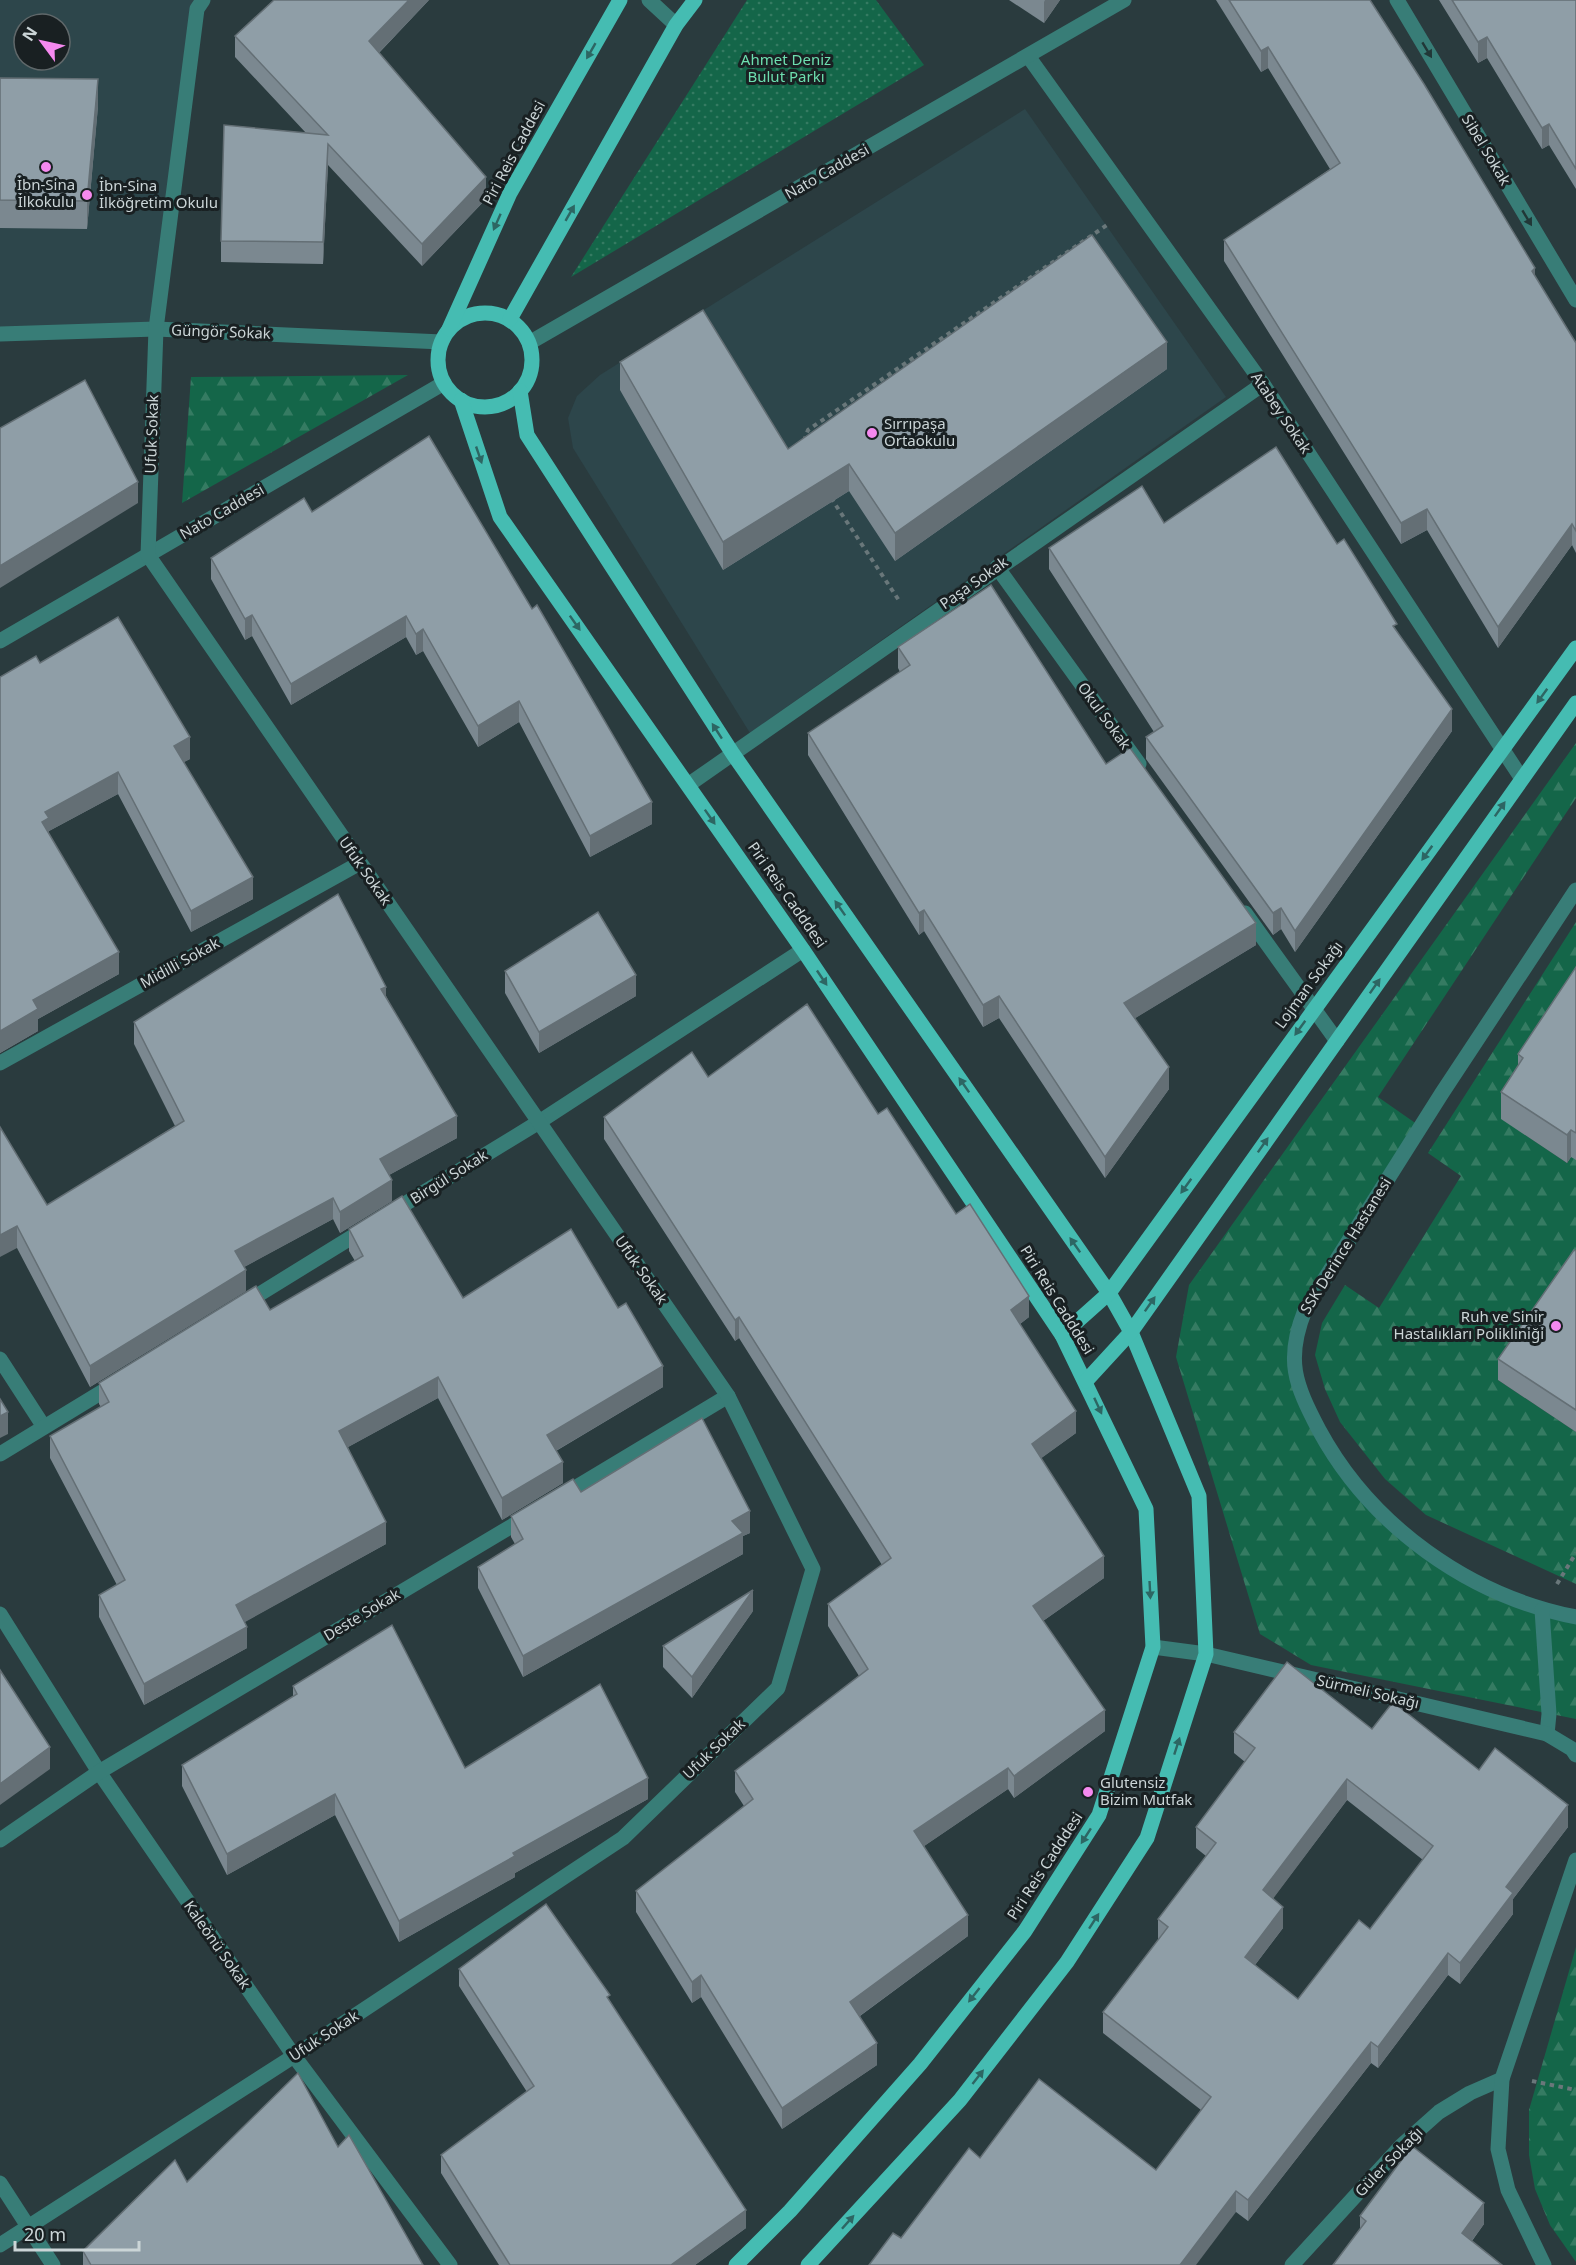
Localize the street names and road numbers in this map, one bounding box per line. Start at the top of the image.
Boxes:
street label: Piri Reis Caddesi [477,97,549,208]
street label: Sibel Sokak [1458,110,1516,189]
street label: Nato Caddesi [781,139,872,203]
street label: Güngör Sokak [171,319,271,343]
street label: Atabey Sokak [1247,368,1316,457]
street label: Ufuk Sokak [140,394,162,474]
street label: Nato Caddesi [176,479,267,543]
street label: Paşa Sokak [935,551,1011,613]
street label: Okul Sokak [1074,678,1136,753]
street label: Ufuk Sokak [335,832,397,909]
street label: Piri Reis Cadddesi [744,838,832,951]
street label: Midilli Sokak [136,932,223,992]
street label: Lojman Sokağı [1270,937,1347,1032]
street label: Birgül Sokak [406,1144,491,1208]
street label: SSK Derince Hastanesi [1295,1173,1395,1317]
street label: Ufuk Sokak [611,1231,673,1308]
street label: Piri Reis Cadddesi [1016,1241,1099,1358]
street label: Deste Sokak [319,1583,404,1645]
street label: Sürmeli Sokağı [1315,1670,1421,1713]
street label: Ufuk Sokak [678,1714,749,1783]
street label: Piri Reis Cadddesi [1002,1808,1087,1923]
street label: Kaleönü Sokak [180,1896,256,1992]
street label: Ufuk Sokak [285,2005,362,2065]
street label: Güler Sokağı [1350,2122,1427,2200]

